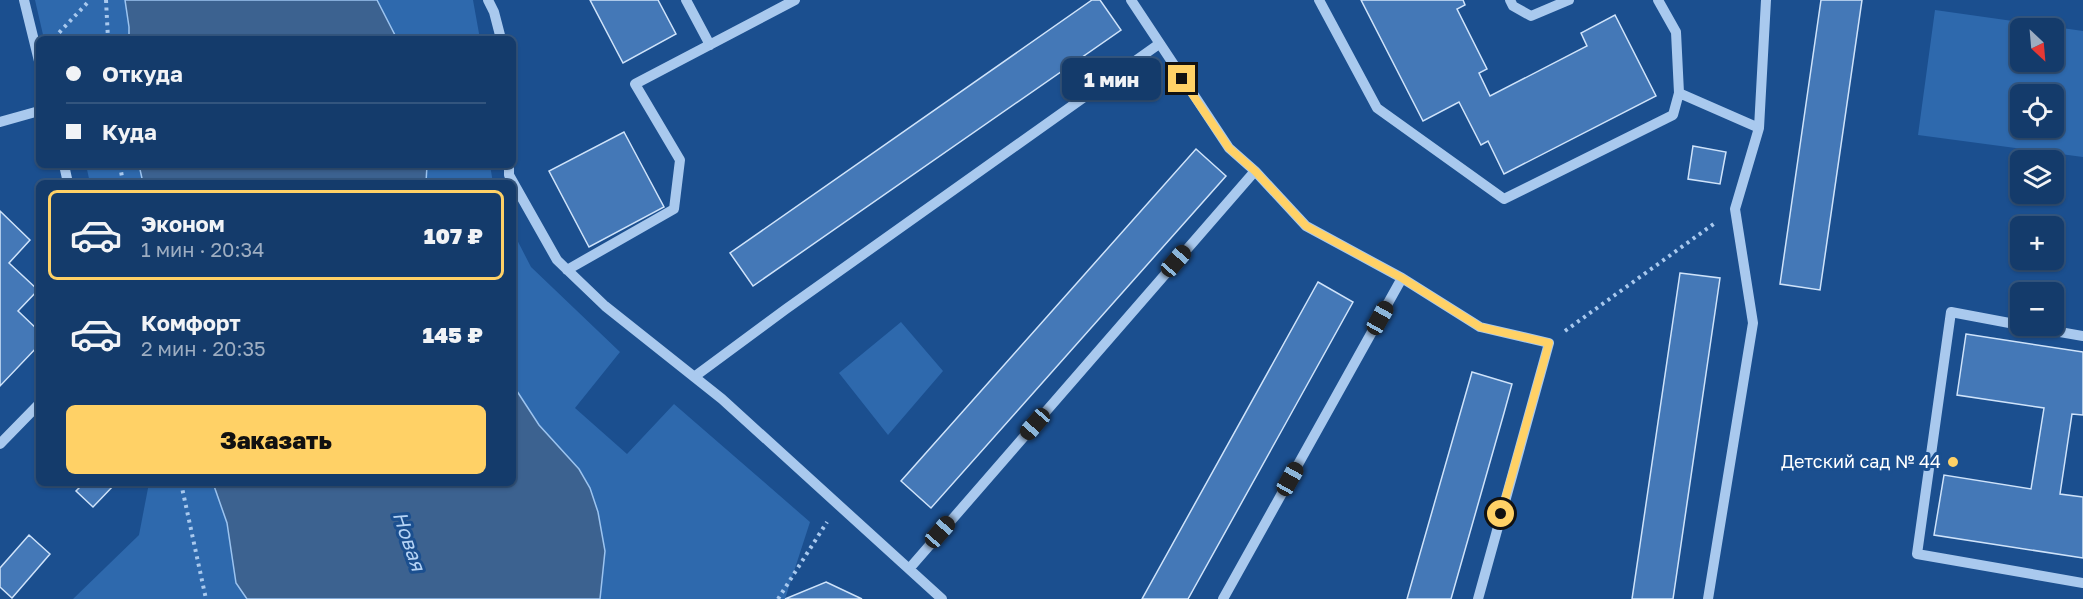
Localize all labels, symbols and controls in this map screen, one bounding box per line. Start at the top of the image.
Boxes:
north arrow [2010,18,2064,72]
map controls [2010,18,2064,336]
callout: 1 мин [1062,58,1161,100]
text: Откуда [102,60,183,87]
route end [1168,65,1195,92]
text: 1 мин [1084,67,1139,91]
button: locate [2010,84,2064,138]
text: Куда [102,118,157,145]
button: layers [2010,150,2064,204]
icon: car [69,208,123,262]
text: Эконом [141,210,225,237]
button: + [2010,216,2064,270]
text: 107 ₽ [424,222,483,249]
text: 1 мин · 20:34 [141,237,264,261]
car [1157,242,1195,280]
button: − [2010,282,2064,336]
car [1363,298,1397,338]
icon: car [69,307,123,361]
text: Комфорт [141,309,241,336]
text: 145 ₽ [423,321,483,348]
text: 2 мин · 20:35 [141,336,266,360]
button: Заказать [66,405,486,474]
car [1016,405,1054,443]
place label: Детский сад № 44 [1781,450,1941,472]
marker: Детский сад № 44 [1946,455,1960,469]
car [1273,459,1307,499]
route start [1487,500,1514,527]
water label: Новая [389,508,432,575]
car [921,513,959,551]

